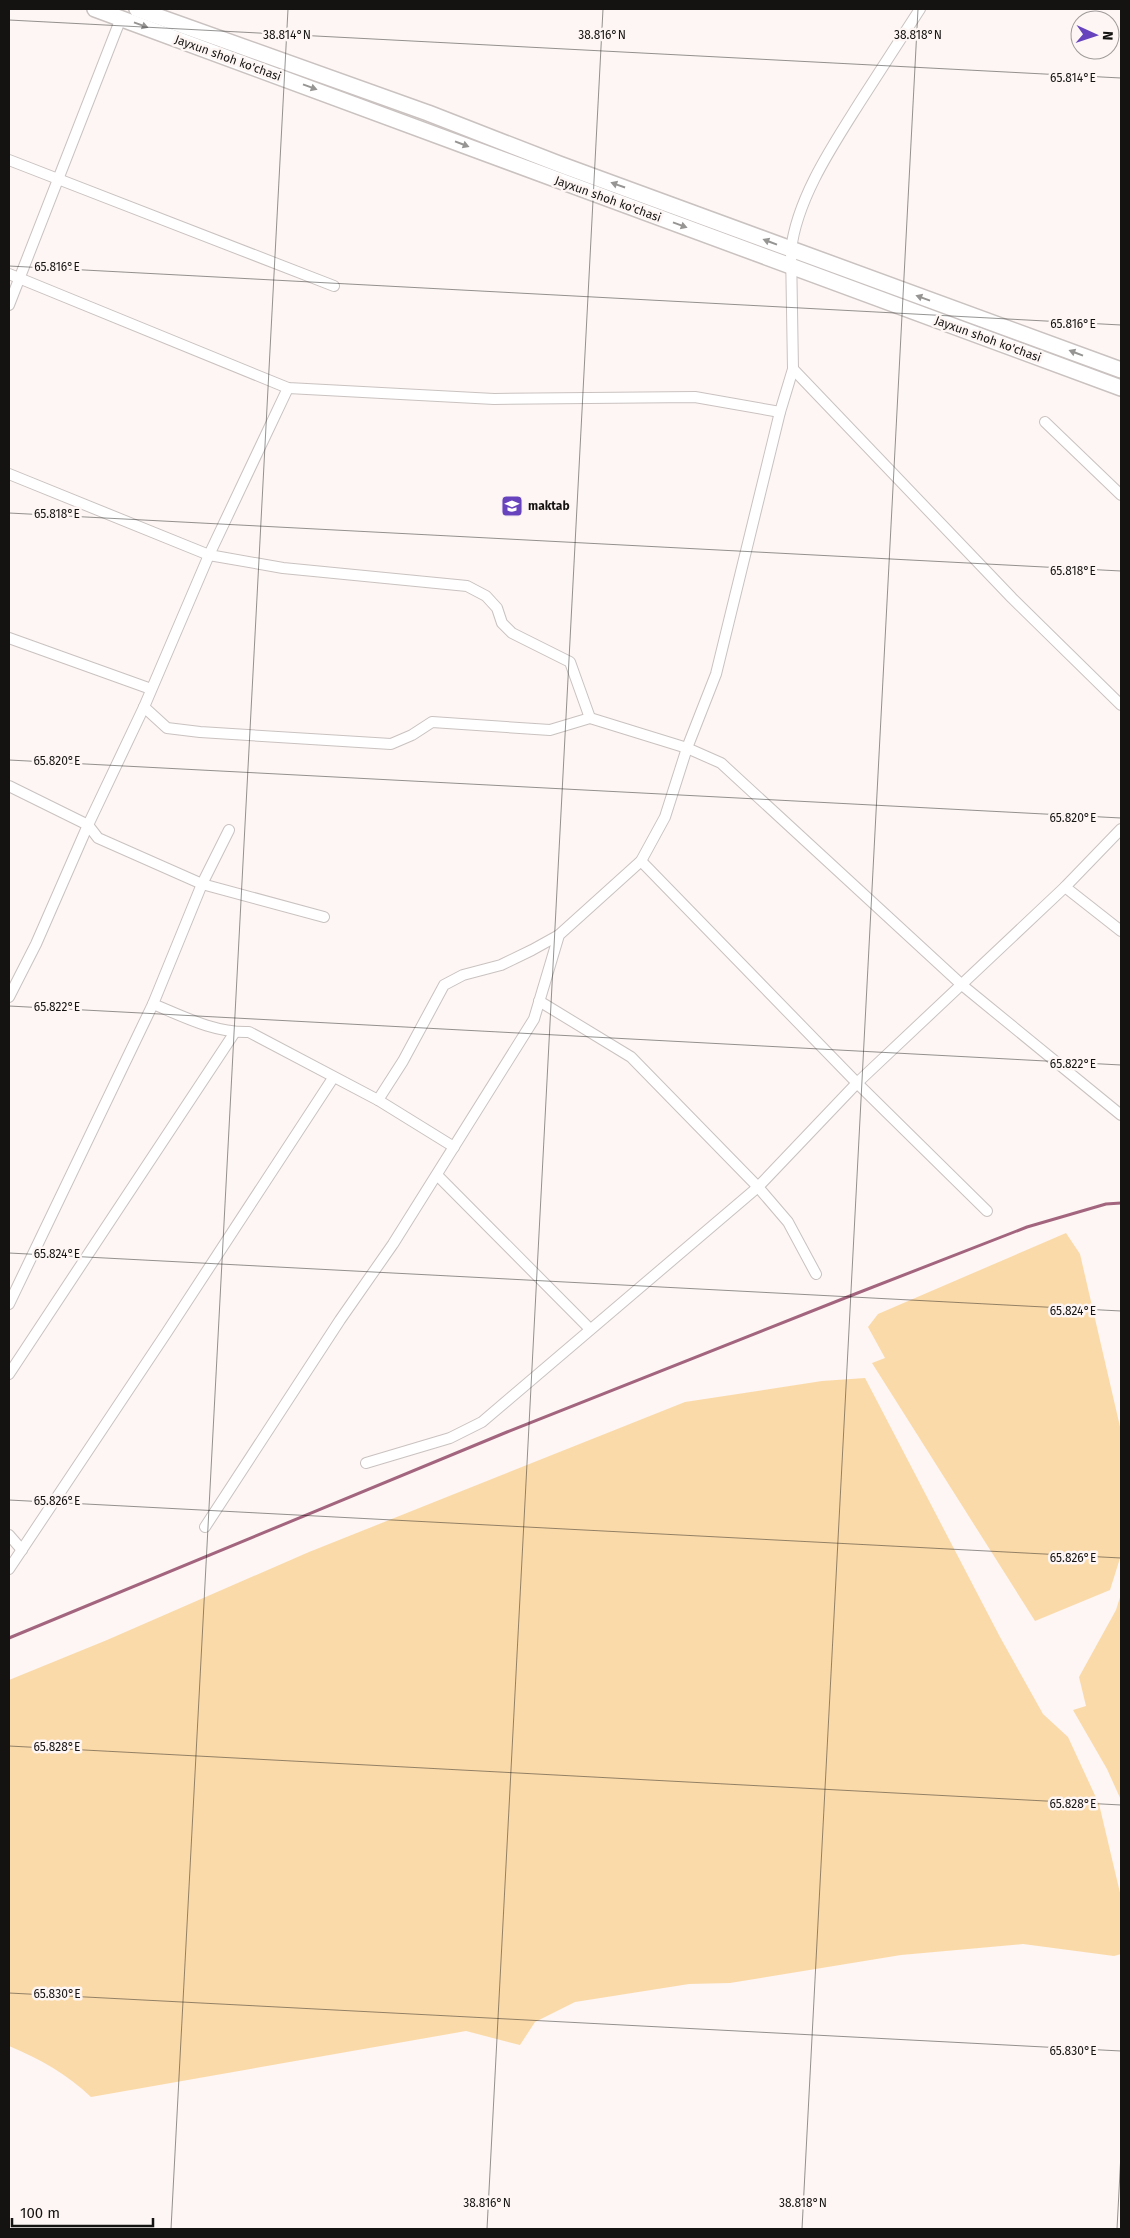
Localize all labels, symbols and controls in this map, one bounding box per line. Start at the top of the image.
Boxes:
north arrow [1070,10,1120,60]
one-way arrow [133,22,148,29]
text: 38.814°N [263,28,311,42]
text: 38.816°N [578,28,626,42]
text: 38.818°N [894,28,942,42]
text: N [1099,31,1116,41]
street label: Jayxun shoh ko'chasi [173,32,283,84]
text: 65.814°E [1050,71,1096,85]
one-way arrow [302,84,317,92]
one-way arrow [455,141,469,149]
street label: Jayxun shoh ko'chasi [553,173,663,225]
one-way arrow [610,181,625,189]
one-way arrow [673,221,688,229]
one-way arrow [763,238,778,245]
text: 65.816°E [34,260,80,274]
one-way arrow [915,294,930,302]
street label: Jayxun shoh ko'chasi [933,313,1043,365]
text: 65.816°E [1050,317,1096,331]
one-way arrow [1068,349,1083,357]
school or university icon: maktab [500,494,524,518]
place label: maktab [528,499,570,513]
text: 65.818°E [34,507,80,521]
text: 65.818°E [1050,564,1096,578]
text: 65.820°E [33,754,81,768]
text: 65.820°E [1049,811,1097,825]
text: 65.822°E [34,1000,80,1014]
text: 65.822°E [1050,1057,1096,1071]
text: 65.824°E [34,1247,80,1261]
text: 65.824°E [1050,1304,1096,1318]
text: 65.826°E [34,1494,80,1508]
text: 65.826°E [1050,1551,1096,1565]
text: 65.828°E [34,1740,80,1754]
text: 65.828°E [1050,1797,1096,1811]
text: 65.830°E [33,1987,81,2001]
text: 65.830°E [1049,2044,1097,2058]
scale bar [12,2196,154,2228]
text: 38.816°N [463,2196,511,2210]
text: 38.818°N [779,2196,827,2210]
text: 100 m [20,2204,60,2222]

